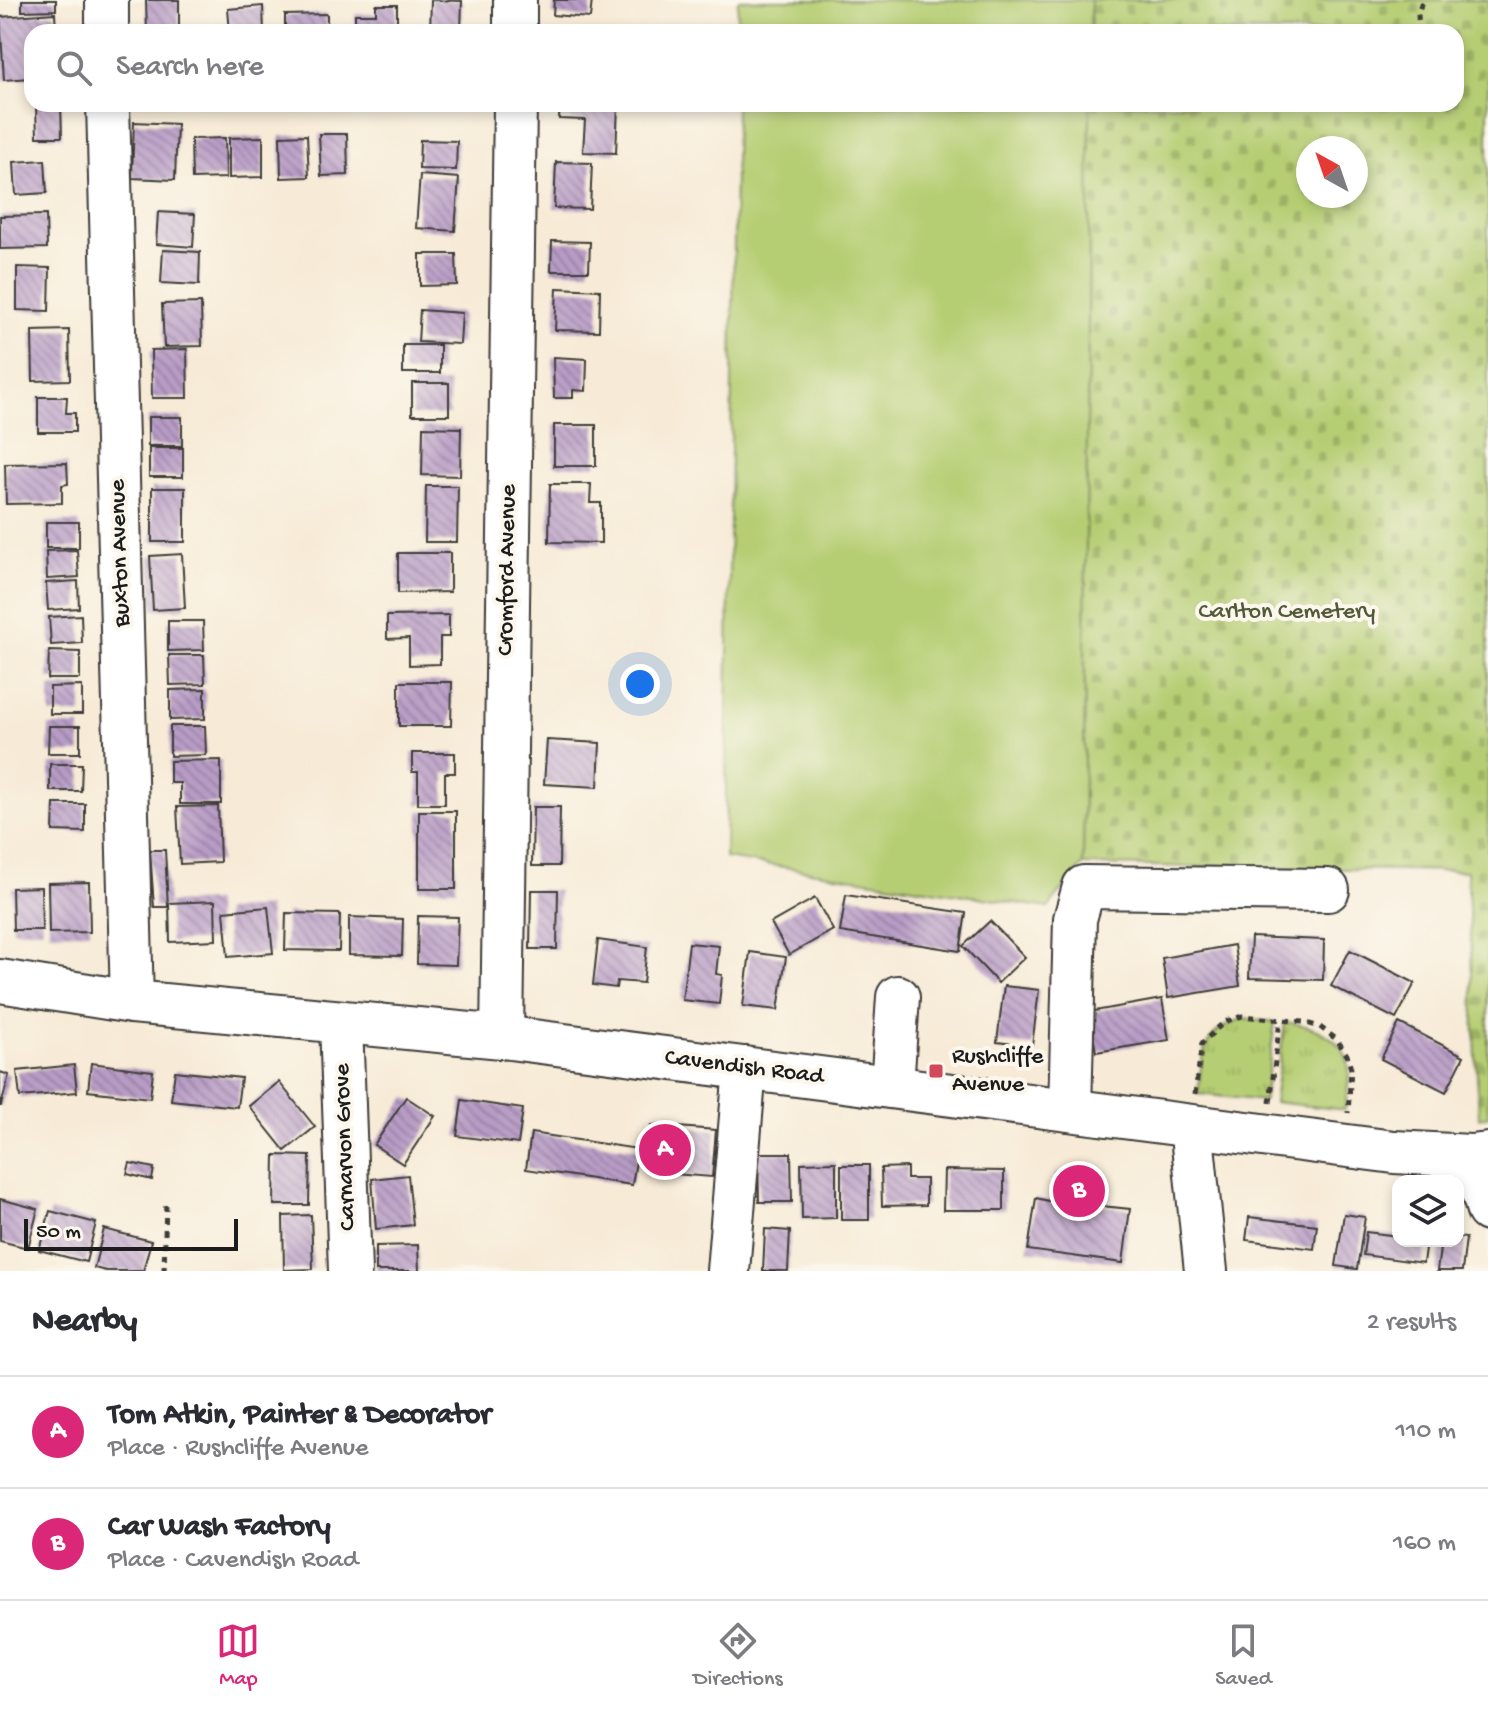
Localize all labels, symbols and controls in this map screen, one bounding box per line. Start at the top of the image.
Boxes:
search box [24,24,1464,112]
icon: search [52,46,96,90]
text: Search here [116,51,264,86]
north arrow [1296,136,1368,208]
street label: Buxton Avenue [104,478,138,628]
street label: Cromford Avenue [492,484,524,656]
park label: Carlton Cemetery [1199,598,1376,627]
your location [620,664,660,704]
place label: Rushcliffe Avenue [952,1043,1044,1100]
street label: Cavendish Road [663,1044,827,1092]
street label: Carnarvon Grove [329,1062,363,1231]
marker: Rushcliffe Avenue [927,1062,945,1080]
pin: A [639,1120,691,1180]
pin: B [1053,1161,1105,1221]
map controls [1392,1175,1464,1247]
button: layers [1392,1175,1464,1247]
scale bar [24,1215,238,1251]
text: 50 m [36,1220,81,1246]
text: Nearby [32,1303,137,1343]
text: 2 results [1367,1308,1456,1339]
text: Tom Atkin, Painter & Decorator [108,1399,491,1434]
text: A [50,1417,66,1448]
text: 110 m [1396,1417,1456,1448]
text: Place · Rushcliffe Avenue [108,1434,368,1465]
text: Car Wash Factory [108,1511,330,1546]
text: B [51,1529,65,1560]
text: 160 m [1393,1529,1456,1560]
text: Place · Cavendish Road [108,1546,358,1577]
tab: Map [216,1619,260,1693]
tab: Directions [693,1619,783,1693]
tab: Saved [1215,1619,1272,1693]

